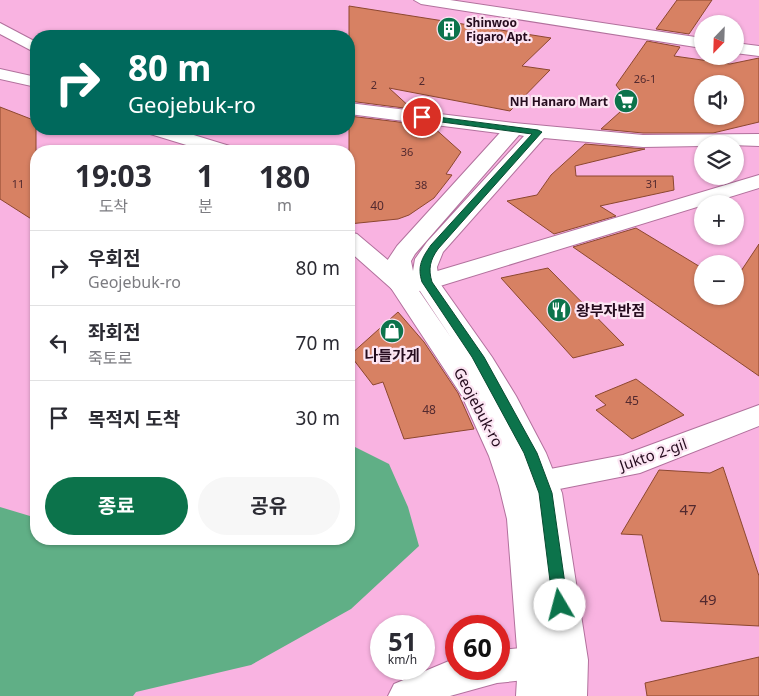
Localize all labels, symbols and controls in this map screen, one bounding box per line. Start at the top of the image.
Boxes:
place label: Shinwoo Figaro Apt. [466,14,531,45]
north arrow [694,15,744,65]
map controls [694,15,744,305]
building icon: Shinwoo Figaro Apt. [436,16,462,42]
text: 80 m [128,44,211,91]
icon: right [45,50,110,115]
house number: 26-1 [634,71,656,86]
house number: 2 [419,73,425,88]
button: sound [694,75,744,125]
house number: 2 [371,77,377,92]
supermarket icon: NH Hanaro Mart [613,88,639,114]
text: Geojebuk-ro [128,89,256,119]
place label: NH Hanaro Mart [510,93,608,110]
pin [401,96,443,138]
icon: arrive [408,103,436,131]
button: layers [694,135,744,185]
house number: 36 [401,144,413,159]
text: 19:03 [75,155,152,196]
text: 1 [197,155,214,196]
text: 180 [259,156,310,197]
house number: 11 [12,176,24,191]
house number: 31 [646,176,658,191]
house number: 38 [415,177,427,192]
text: m [277,194,292,216]
text: 도착 [99,195,128,217]
text: 분 [198,195,213,217]
button: + [694,195,744,245]
house number: 40 [370,197,384,214]
text: 우회전 [88,245,140,271]
icon: right [45,254,73,282]
text: 80 m [296,255,340,281]
button: − [694,255,744,305]
text: Geojebuk-ro [88,271,181,293]
restaurant icon: 왕부자반점 [546,297,572,323]
place label: 왕부자반점 [576,300,645,320]
shop icon: 나들가게 [379,318,405,344]
text: 좌회전 [88,319,140,345]
icon: left [45,329,73,357]
text: 70 m [296,330,340,356]
place label: 나들가게 [364,345,420,365]
text: 죽토로 [88,347,132,369]
street label: Geojebuk-ro [450,364,508,450]
house number: 45 [625,392,639,409]
house number: 48 [422,401,436,418]
icon: arrive [45,404,73,432]
text: 30 m [296,405,340,431]
text: 목적지 도착 [88,406,180,432]
street label: Jukto 2-gil [615,433,689,476]
button: 종료 [45,477,188,535]
button: 공유 [198,477,340,535]
house number: 47 [679,499,697,519]
position arrow [533,578,585,630]
house number: 49 [699,589,717,609]
speed limit sign: 60 [445,615,510,680]
text: 51 [388,624,417,658]
text: km/h [388,651,417,668]

